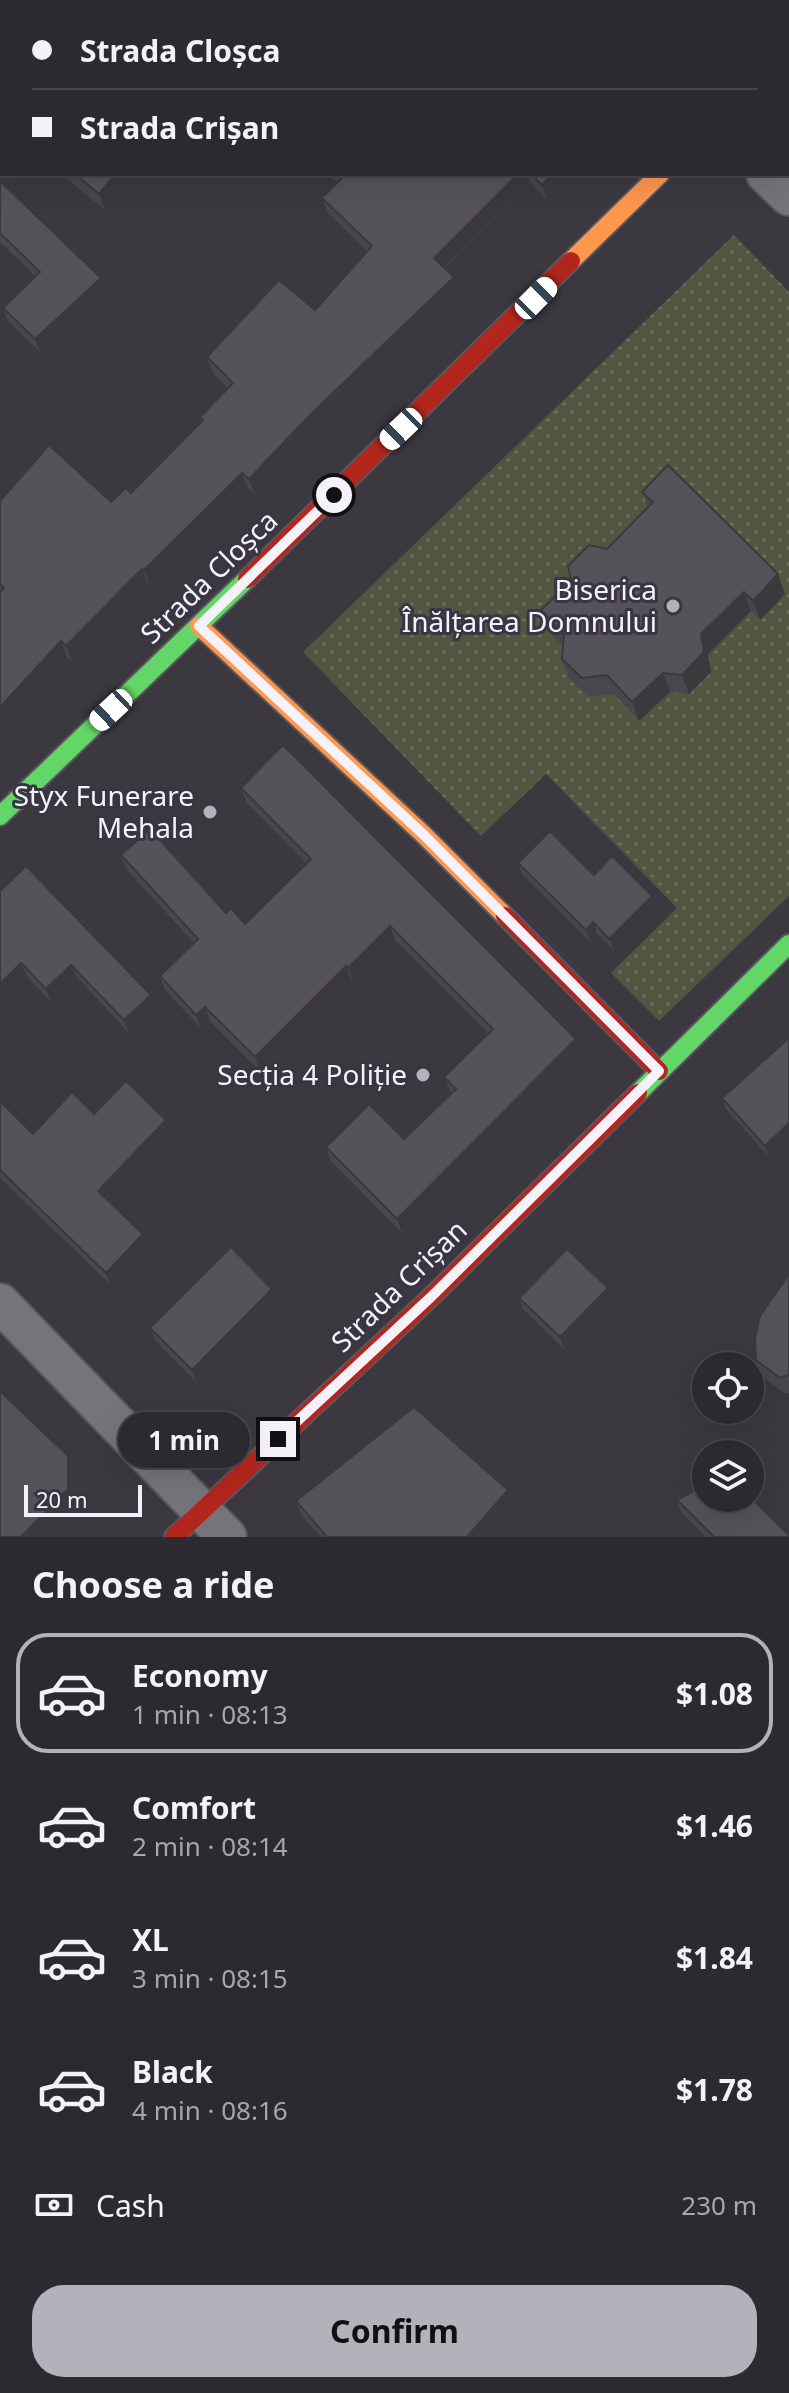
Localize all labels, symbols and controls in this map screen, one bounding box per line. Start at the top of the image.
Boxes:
text: Strada Cloșca [80,30,281,71]
text: Strada Crișan [80,107,279,148]
car [511,273,561,323]
car [375,404,427,454]
route start [316,477,352,513]
street label: Strada Cloșca [132,501,285,651]
place label: Biserica Înălțarea Domnului [402,570,657,640]
marker: Biserica Înălțarea Domnului [664,597,682,615]
car [85,685,137,735]
place label: Styx Funerare Mehala [14,776,194,846]
marker: Styx Funerare Mehala [201,803,219,821]
place label: Secția 4 Poliție [217,1055,407,1093]
marker: Secția 4 Poliție [414,1066,432,1084]
street label: Strada Crișan [322,1211,475,1360]
map controls [692,1352,764,1512]
button: locate [692,1352,764,1424]
callout: 1 min [118,1411,250,1467]
route end [260,1421,296,1457]
text: 1 min [148,1422,220,1458]
button: layers [692,1440,764,1512]
scale bar [24,1481,142,1517]
text: 20 m [36,1484,87,1514]
text: Choose a ride [32,1560,274,1609]
text: Economy [132,1655,268,1696]
icon: car [36,1657,108,1729]
text: $1.08 [676,1673,753,1714]
text: 1 min · 08:13 [132,1696,288,1732]
text: Comfort [132,1787,256,1828]
icon: car [36,1789,108,1861]
text: $1.46 [676,1805,753,1846]
text: 2 min · 08:14 [132,1828,288,1864]
text: XL [132,1919,169,1960]
icon: car [36,1921,108,1993]
text: $1.84 [676,1937,753,1978]
text: 3 min · 08:15 [132,1960,288,1996]
text: Black [132,2051,213,2092]
icon: car [36,2053,108,2125]
text: $1.78 [676,2069,753,2110]
text: 4 min · 08:16 [132,2092,288,2128]
icon: cash [32,2183,76,2227]
text: Cash [96,2185,165,2226]
text: 230 m [681,2187,757,2223]
button: Confirm [32,2285,757,2377]

